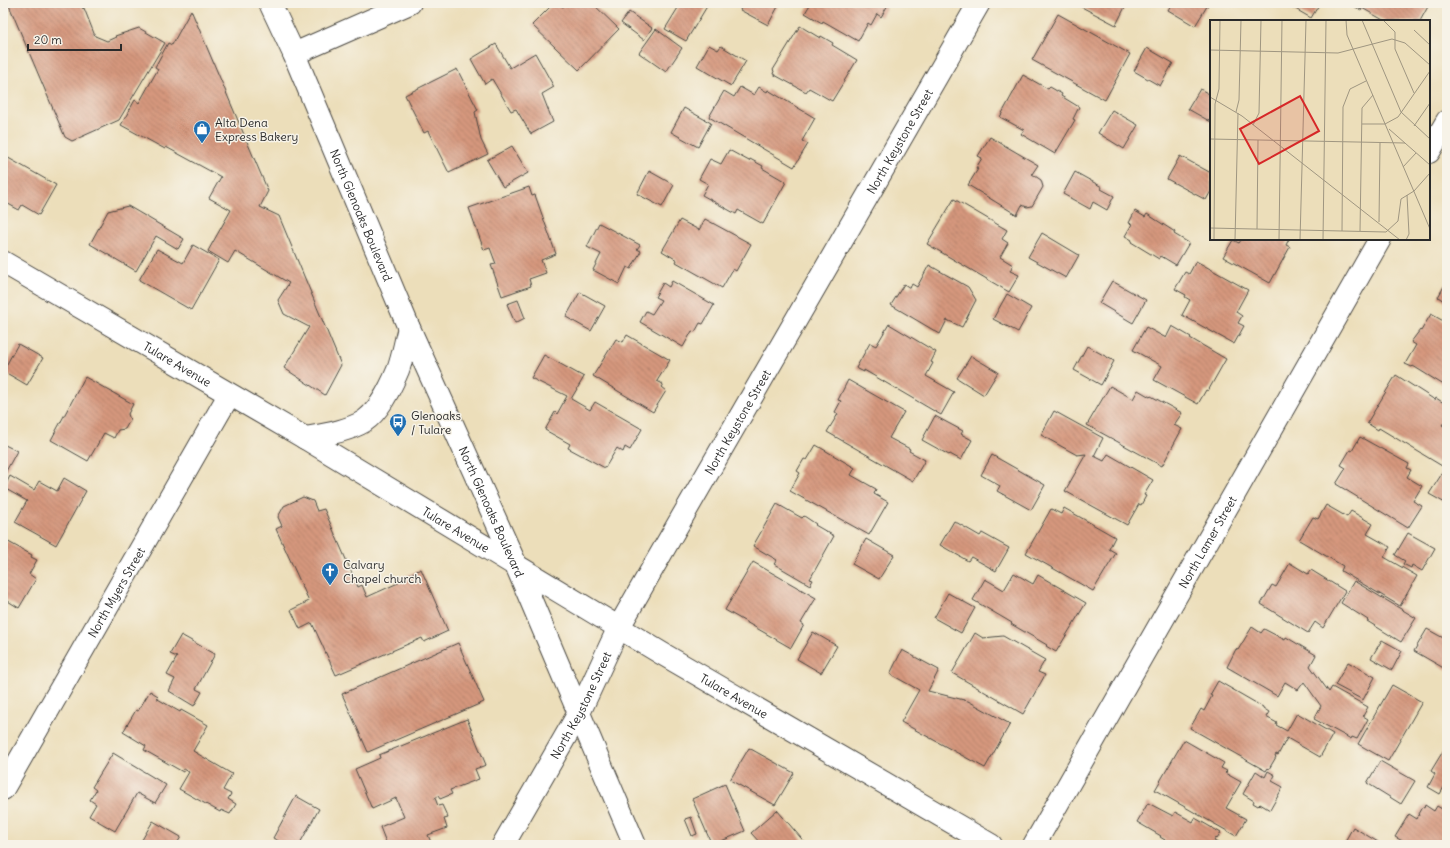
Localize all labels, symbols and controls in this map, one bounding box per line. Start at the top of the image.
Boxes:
inset map [1210,20,1430,240]
scale bar [28,26,121,52]
text: 20 m [34,32,62,47]
street label: North Keystone Street [863,86,935,196]
place label: Alta Dena Express Bakery [215,115,298,144]
shop icon: Alta Dena Express Bakery [192,119,212,144]
street label: North Glenoaks Boulevard [327,147,396,283]
street label: Tulare Avenue [141,338,214,389]
street label: North Keystone Street [701,367,773,477]
place label: Glenoaks / Tulare [411,408,461,437]
bus stop icon: Glenoaks / Tulare [388,412,408,437]
street label: North Glenoaks Boulevard [456,444,528,579]
street label: North Lamer Street [1175,493,1239,591]
street label: Tulare Avenue [420,503,493,555]
street label: North Myers Street [84,544,148,640]
place label: Calvary Chapel church [343,557,421,586]
church icon: Calvary Chapel church [320,561,340,586]
street label: North Keystone Street [547,649,614,762]
street label: Tulare Avenue [697,670,771,721]

